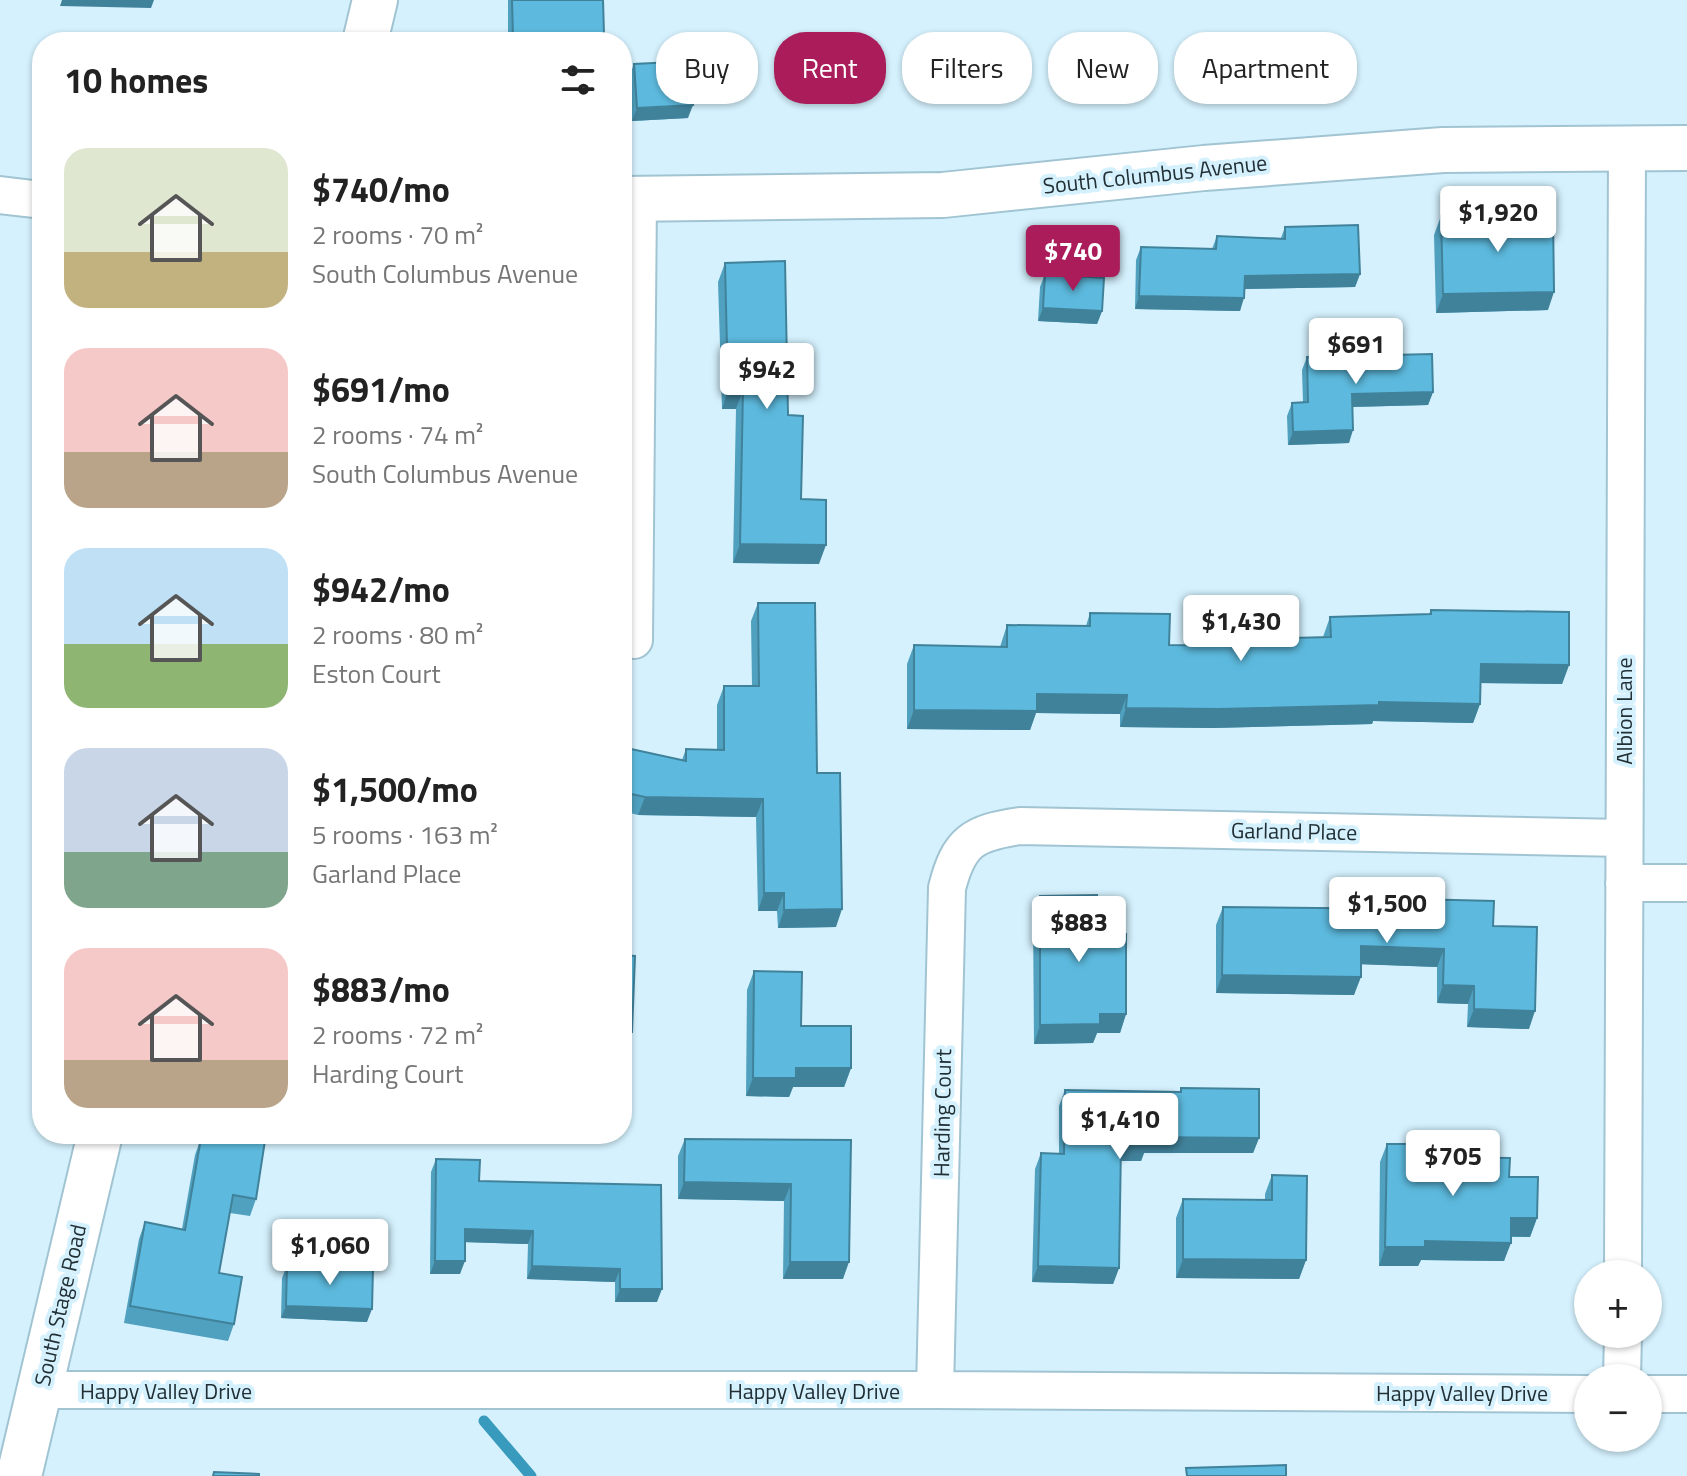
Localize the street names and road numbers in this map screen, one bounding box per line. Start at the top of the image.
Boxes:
street label: South Columbus Avenue [1041,145,1269,203]
street label: Albion Lane [1607,657,1641,765]
street label: Garland Place [1231,813,1357,849]
street label: Harding Court [924,1048,960,1177]
street label: South Stage Road [25,1221,95,1389]
street label: Happy Valley Drive [80,1374,252,1408]
street label: Happy Valley Drive [728,1374,900,1408]
street label: Happy Valley Drive [1376,1376,1548,1410]

